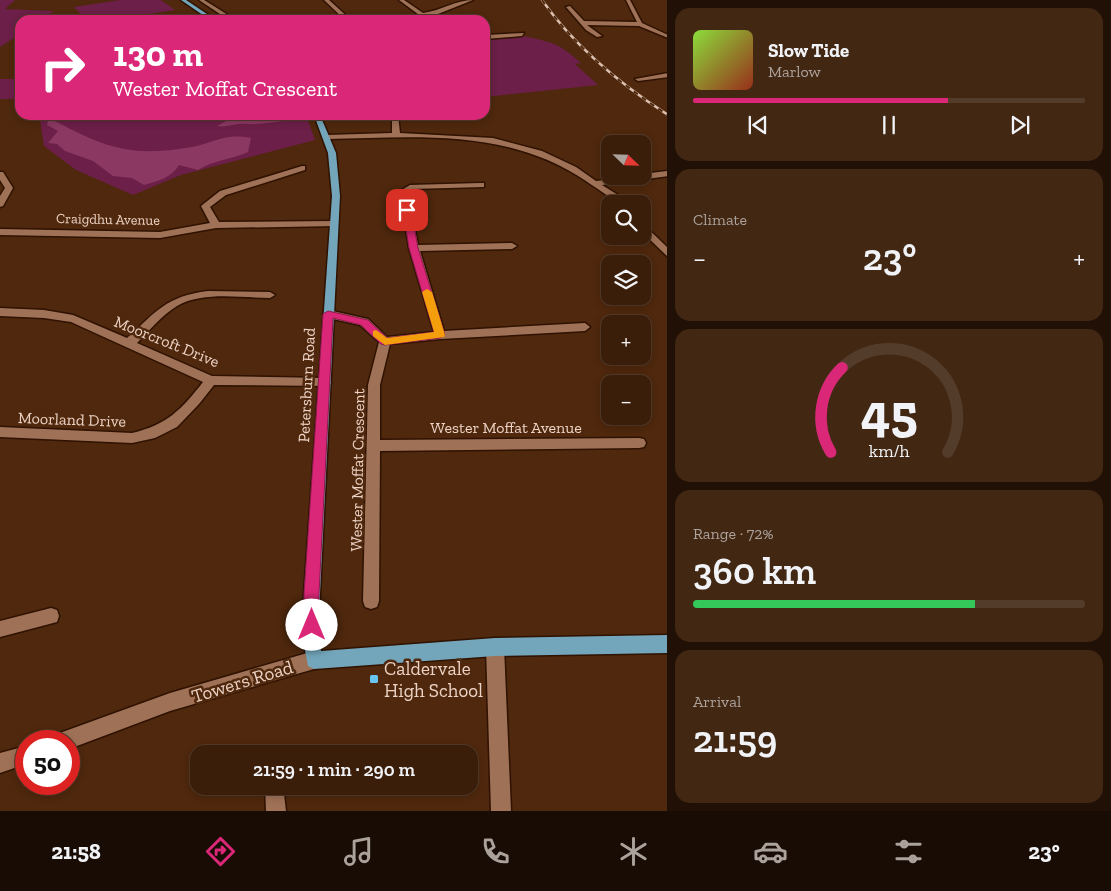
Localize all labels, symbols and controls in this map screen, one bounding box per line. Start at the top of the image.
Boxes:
text: 130 m [113,33,203,75]
icon: right [30,35,95,100]
text: Slow Tide [768,39,849,62]
text: Marlow [768,62,821,81]
text: Wester Moffat Crescent [113,75,337,102]
icon: previous [744,111,772,139]
icon: pause [875,111,903,139]
icon: next [1006,111,1034,139]
north arrow [601,135,651,185]
map controls [601,135,651,425]
pin [386,189,428,231]
button: search [601,195,651,245]
icon: arrive [393,196,421,224]
street label: Craigdhu Avenue [56,210,160,229]
text: Climate [693,210,747,229]
text: 23° [863,234,917,280]
text: − [693,242,706,275]
text: + [1073,242,1085,275]
button: layers [601,255,651,305]
street label: Moorcroft Drive [112,312,222,371]
button: + [601,315,651,365]
street label: Petersburn Road [294,327,319,443]
button: − [601,375,651,425]
text: 45 [861,382,917,444]
street label: Wester Moffat Crescent [347,388,368,552]
street label: Moorland Drive [18,408,126,431]
street label: Wester Moffat Avenue [430,418,582,437]
text: km/h [869,440,909,462]
text: Range · 72% [693,524,774,543]
text: 360 km [693,548,816,594]
position arrow [285,598,337,650]
street label: Towers Road [189,655,296,708]
place label: Caldervale High School [384,657,483,702]
marker: Caldervale High School [368,673,380,685]
text: Arrival [693,692,741,711]
text: 21:59 [693,716,777,762]
speed limit sign: 50 [15,730,80,795]
text: 21:59 · 1 min · 290 m [253,758,415,781]
icon: directions [203,834,238,869]
icon: music [341,834,376,869]
icon: phone [478,834,513,869]
icon: climate [616,834,651,869]
icon: car [753,834,788,869]
icon: filters [891,834,926,869]
text: 21:58 [51,838,101,865]
text: 23° [1028,838,1060,865]

